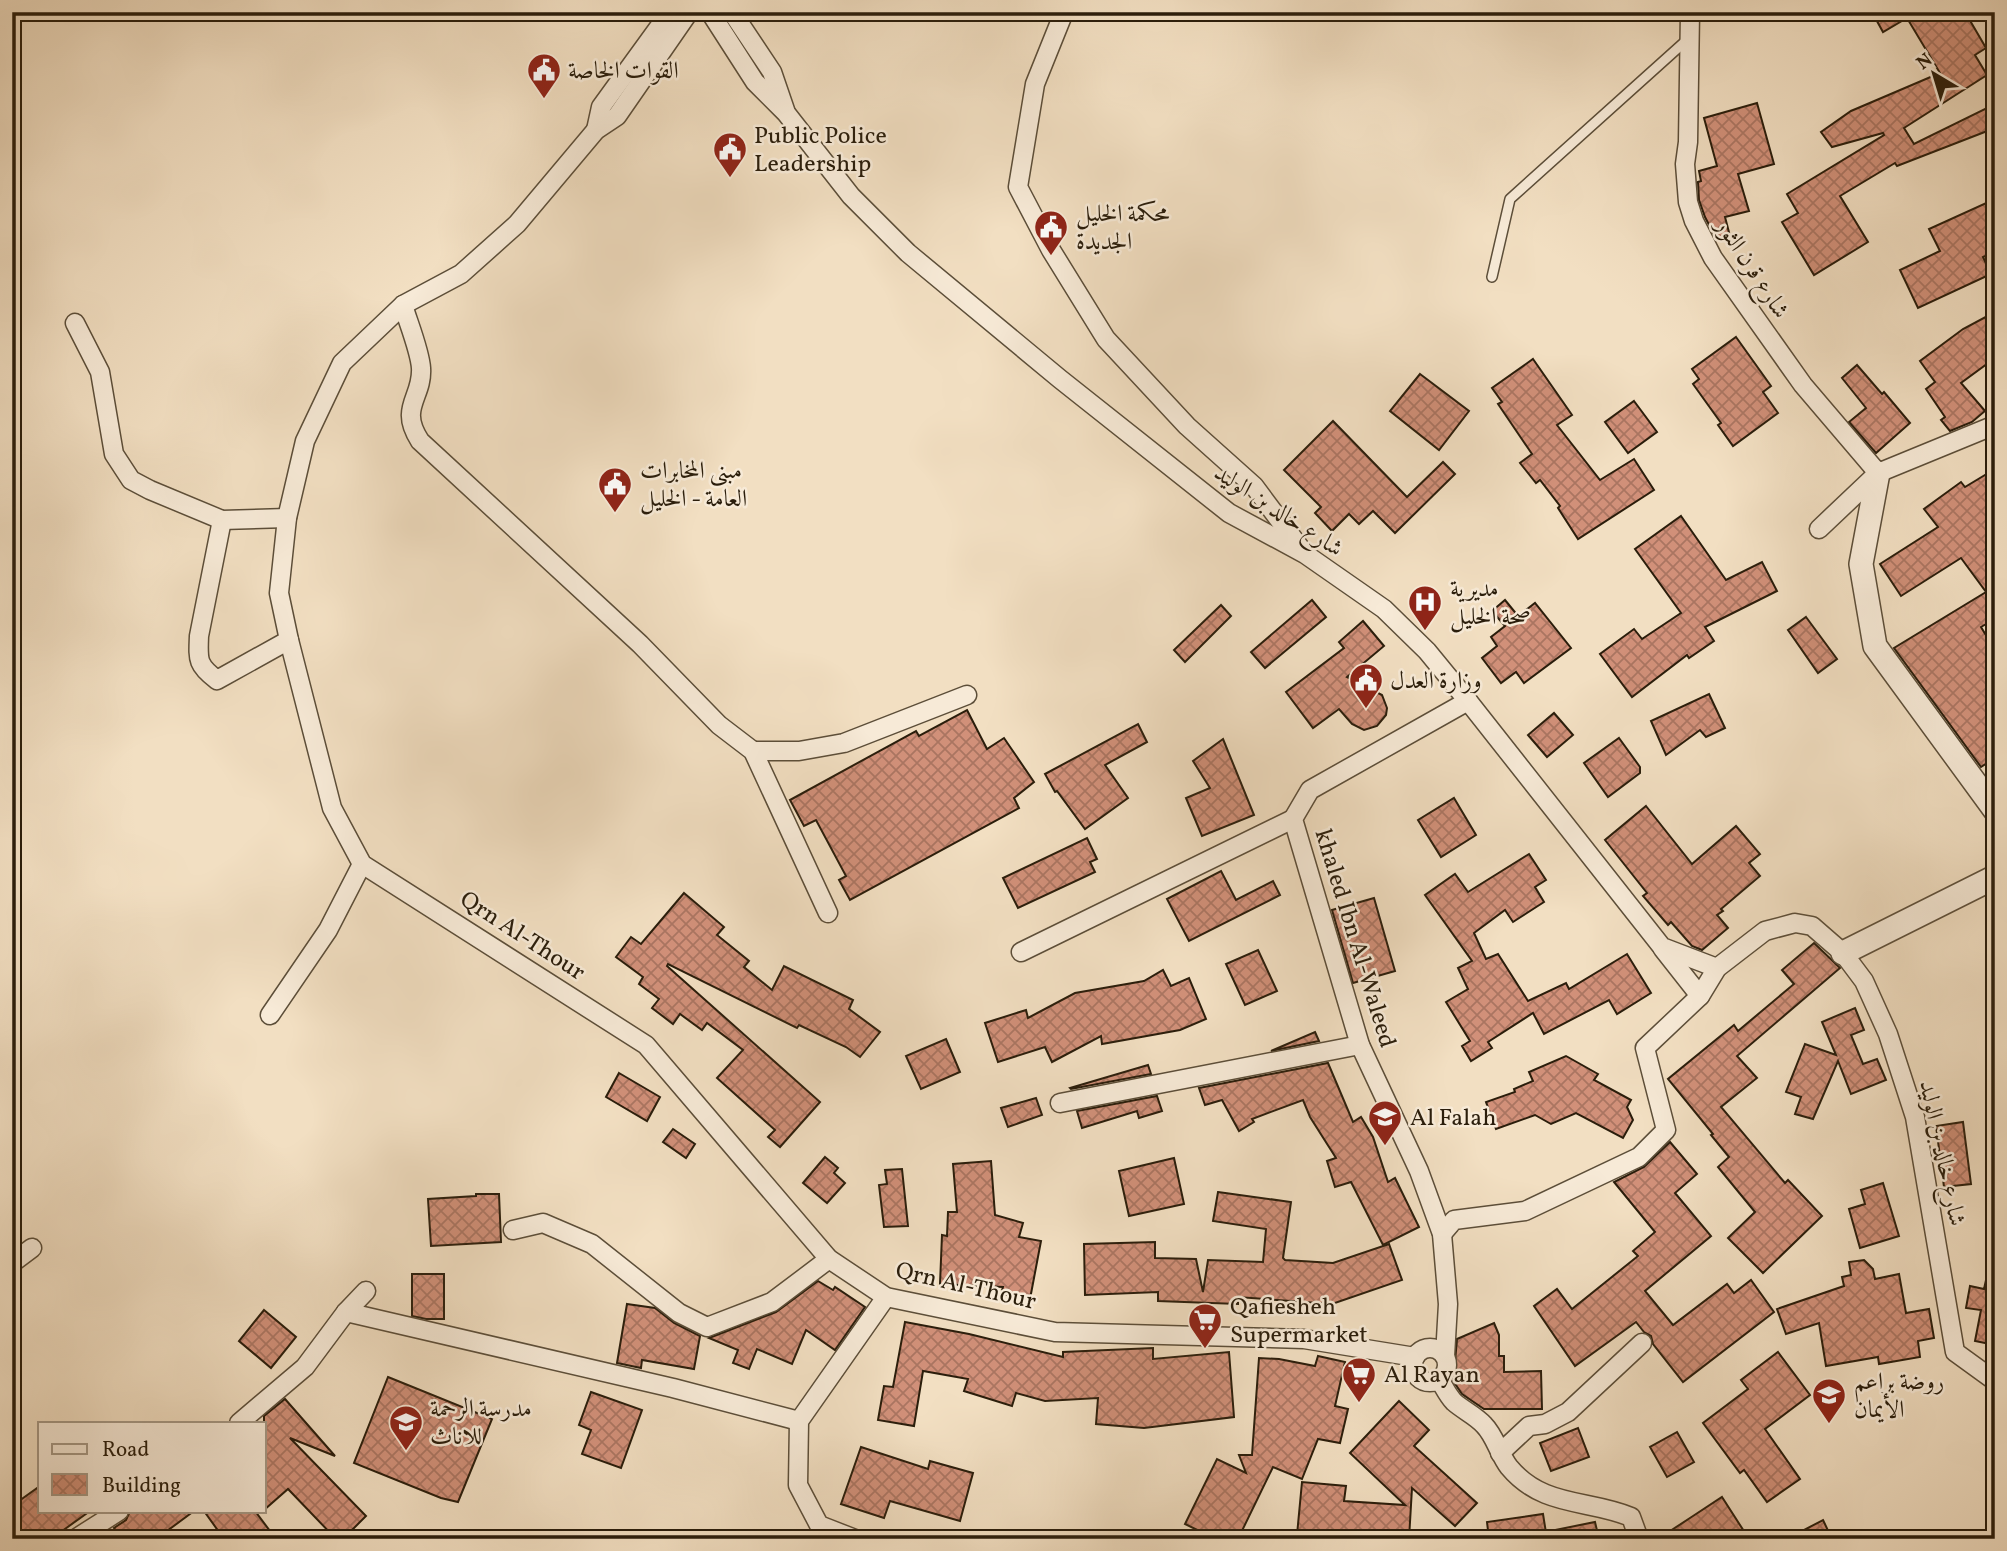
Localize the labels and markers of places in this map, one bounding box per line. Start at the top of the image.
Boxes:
public building icon: القوات الخاصة [525,51,563,100]
place label: القوات الخاصة [568,55,679,89]
place label: Public Police Leadership [754,120,887,182]
public building icon: Public Police Leadership [711,130,749,179]
place label: محكمة الخليل الجديدة [1076,198,1170,260]
public building icon: محكمة الخليل الجديدة [1032,208,1070,257]
place label: مبنى المخابرات العامة - الخليل [640,455,747,517]
public building icon: مبنى المخابرات العامة - الخليل [596,465,634,514]
place label: مديرية صحة الخليل [1450,573,1531,635]
hospital icon: مديرية صحة الخليل [1406,583,1444,632]
public building icon: وزارة العدل [1347,661,1385,710]
place label: وزارة العدل [1390,665,1482,699]
school or university icon: Al Falah [1366,1098,1404,1147]
place label: Al Falah [1410,1102,1497,1136]
place label: Qafiesheh Supermarket [1230,1291,1368,1353]
supermarket icon: Qafiesheh Supermarket [1186,1301,1224,1350]
supermarket icon: Al Rayan [1340,1355,1378,1404]
place label: Al Rayan [1384,1359,1480,1393]
place label: روضة براعم الأيمان [1854,1366,1944,1428]
school or university icon: روضة براعم الأيمان [1810,1376,1848,1425]
place label: مدرسة الرحمة للاناث [430,1393,532,1455]
school or university icon: مدرسة الرحمة للاناث [387,1403,425,1452]

